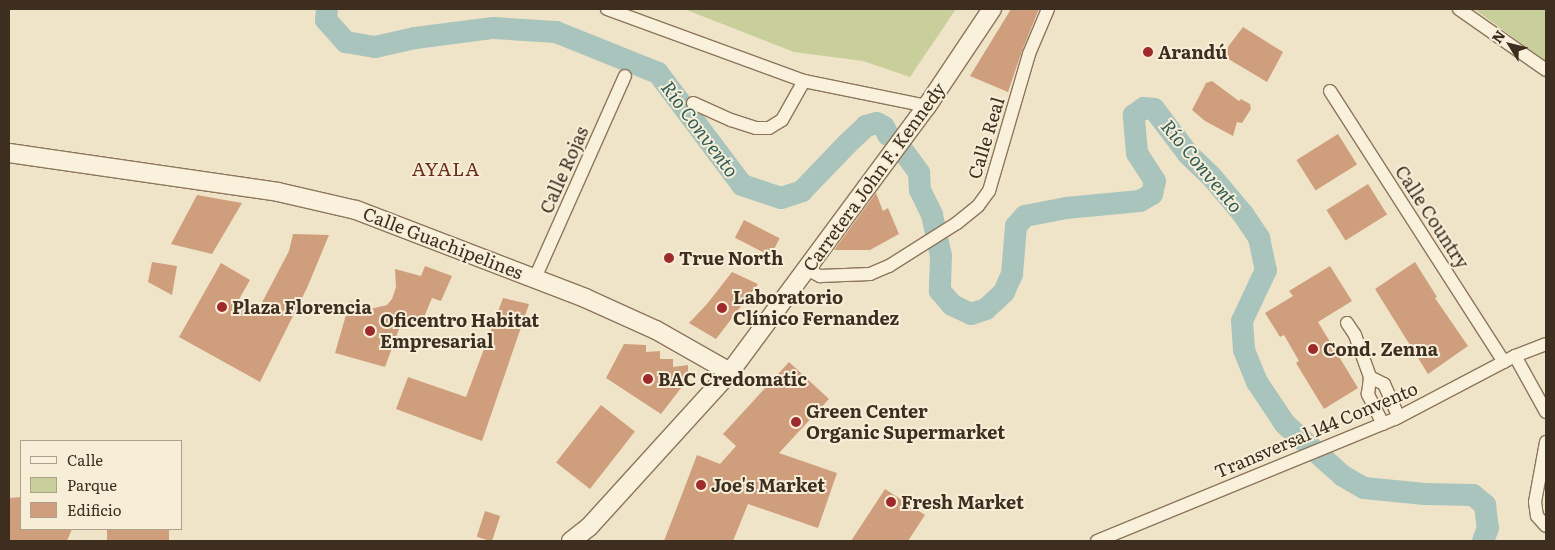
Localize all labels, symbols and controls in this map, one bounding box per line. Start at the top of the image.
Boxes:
north arrow [1485,20,1535,70]
text: N [1486,26,1509,47]
place label: Arandú [1158,41,1227,63]
marker: Arandú [1142,46,1154,58]
water label: Río Convento [656,76,744,182]
street label: Carretera John F. Kennedy [798,78,950,276]
street label: Calle Real [963,94,1009,182]
water label: Río Convento [1157,115,1247,217]
street label: Calle Rojas [535,123,593,217]
district label: AYALA [411,158,481,180]
street label: Calle Country [1391,161,1473,273]
street label: Calle Guachipelines [360,203,526,283]
place label: True North [679,247,783,269]
marker: True North [663,252,675,264]
place label: Laboratorio Clínico Fernandez [733,287,899,330]
place label: Plaza Florencia [232,296,372,318]
marker: Plaza Florencia [216,301,228,313]
marker: Laboratorio Clínico Fernandez [715,301,729,315]
place label: Oficentro Habitat Empresarial [380,310,539,352]
marker: Oficentro Habitat Empresarial [364,325,376,337]
place label: Cond. Zenna [1323,338,1438,360]
marker: Cond. Zenna [1307,343,1319,355]
place label: BAC Credomatic [658,368,807,390]
marker: BAC Credomatic [642,373,654,385]
street label: Transversal 144 Convento [1211,377,1421,483]
place label: Green Center Organic Supermarket [806,401,1005,444]
marker: Green Center Organic Supermarket [790,416,802,428]
legend [20,440,182,530]
text: Calle [67,448,103,471]
text: Parque [67,473,117,496]
place label: Joe's Market [711,474,825,496]
marker: Joe's Market [695,479,707,491]
place label: Fresh Market [901,491,1024,513]
marker: Fresh Market [885,496,897,508]
text: Edificio [67,498,122,521]

